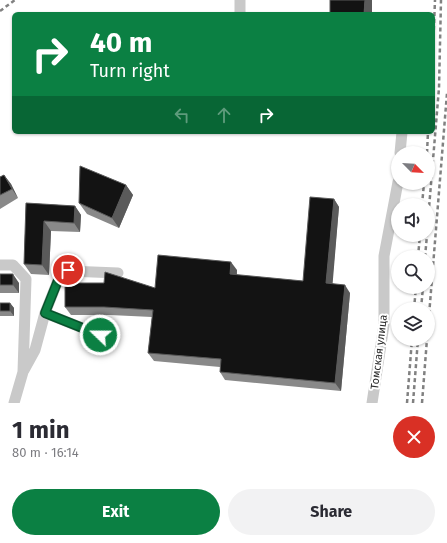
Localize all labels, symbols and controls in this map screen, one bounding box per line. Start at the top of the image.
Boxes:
text: 40 m [90,26,153,59]
icon: right [24,28,76,80]
text: Turn right [90,60,170,82]
icon: left [171,104,193,126]
icon: ahead [213,104,235,126]
icon: right [255,104,277,126]
north arrow [391,146,435,190]
map controls [391,146,435,346]
button: sound [391,198,435,242]
button: search [391,250,435,294]
pin [51,253,85,287]
icon: arrive [57,259,79,281]
button: layers [391,302,435,346]
position arrow [79,314,121,356]
street label: Томская улица [368,314,390,390]
text: 1 min [12,416,70,444]
button: close [393,416,435,458]
text: 80 m · 16:14 [12,445,79,460]
button: Exit [12,489,220,535]
button: Share [228,489,435,535]

